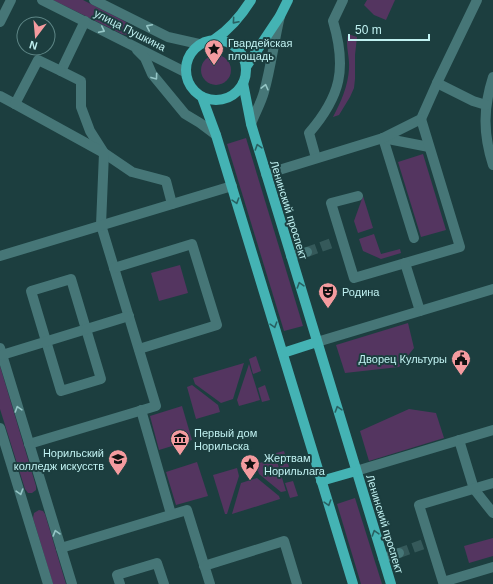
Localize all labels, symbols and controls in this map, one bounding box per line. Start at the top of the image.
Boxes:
street label: улица Пушкина [92,7,169,54]
north arrow [16,16,56,56]
scale bar [349,16,429,42]
one-way arrow [232,17,239,24]
text: 50 m [355,23,382,37]
one-way arrow [146,24,153,32]
one-way arrow [98,25,105,33]
place label: Гвардейская площадь [228,37,292,62]
place icon: Гвардейская площадь [203,38,225,66]
text: N [28,39,39,52]
one-way arrow [150,73,158,80]
one-way arrow [261,84,269,91]
one-way arrow [254,143,263,150]
street label: Ленинский проспект [268,159,310,261]
one-way arrow [231,197,240,204]
one-way arrow [296,281,305,288]
theatre icon: Родина [317,281,339,309]
place label: Родина [342,286,380,298]
one-way arrow [269,321,278,328]
public building icon: Дворец Культуры [450,348,472,376]
place label: Дворец Культуры [359,353,447,365]
one-way arrow [14,406,23,413]
one-way arrow [334,406,342,413]
place label: Первый дом Норильска [194,427,257,452]
museum icon: Первый дом Норильска [169,428,191,456]
place label: Норильский колледж искусств [14,447,104,472]
school or university icon: Норильский колледж искусств [107,448,129,476]
place label: Жертвам Норильлага [264,452,326,477]
place icon: Жертвам Норильлага [239,453,261,481]
street label: Ленинский проспект [364,473,406,575]
one-way arrow [15,489,24,496]
one-way arrow [323,499,332,506]
one-way arrow [52,530,61,537]
one-way arrow [371,530,380,537]

